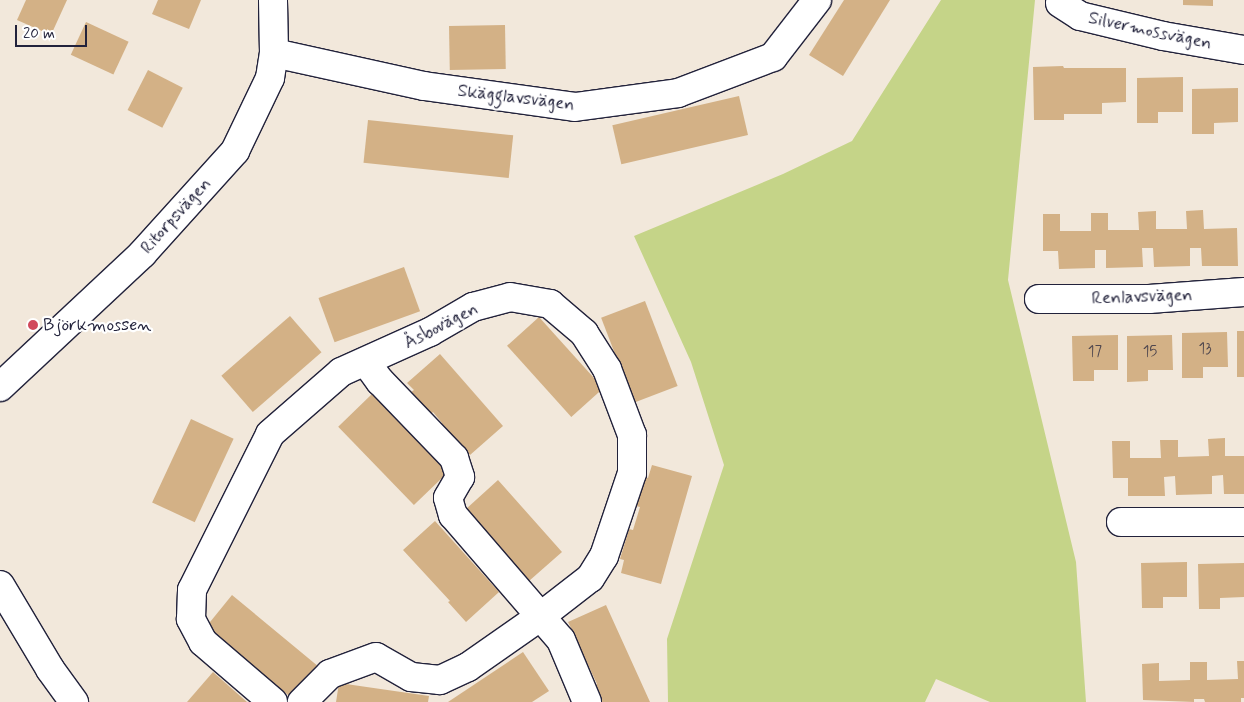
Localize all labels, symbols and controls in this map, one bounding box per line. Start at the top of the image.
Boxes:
street label: Silvermossvägen [1086,7,1214,55]
scale bar [18,15,90,47]
text: 20 m [23,24,55,44]
street label: Skägglavsvägen [456,80,576,116]
street label: Ritorpsvägen [136,173,216,259]
street label: Renlavsvägen [1091,284,1193,310]
street label: Åsbovägen [400,298,482,354]
place label: Björkmossen [43,314,151,336]
marker: Björkmossen [27,319,39,331]
house number: 13 [1198,341,1212,359]
house number: 17 [1088,344,1102,362]
house number: 15 [1143,344,1157,362]

